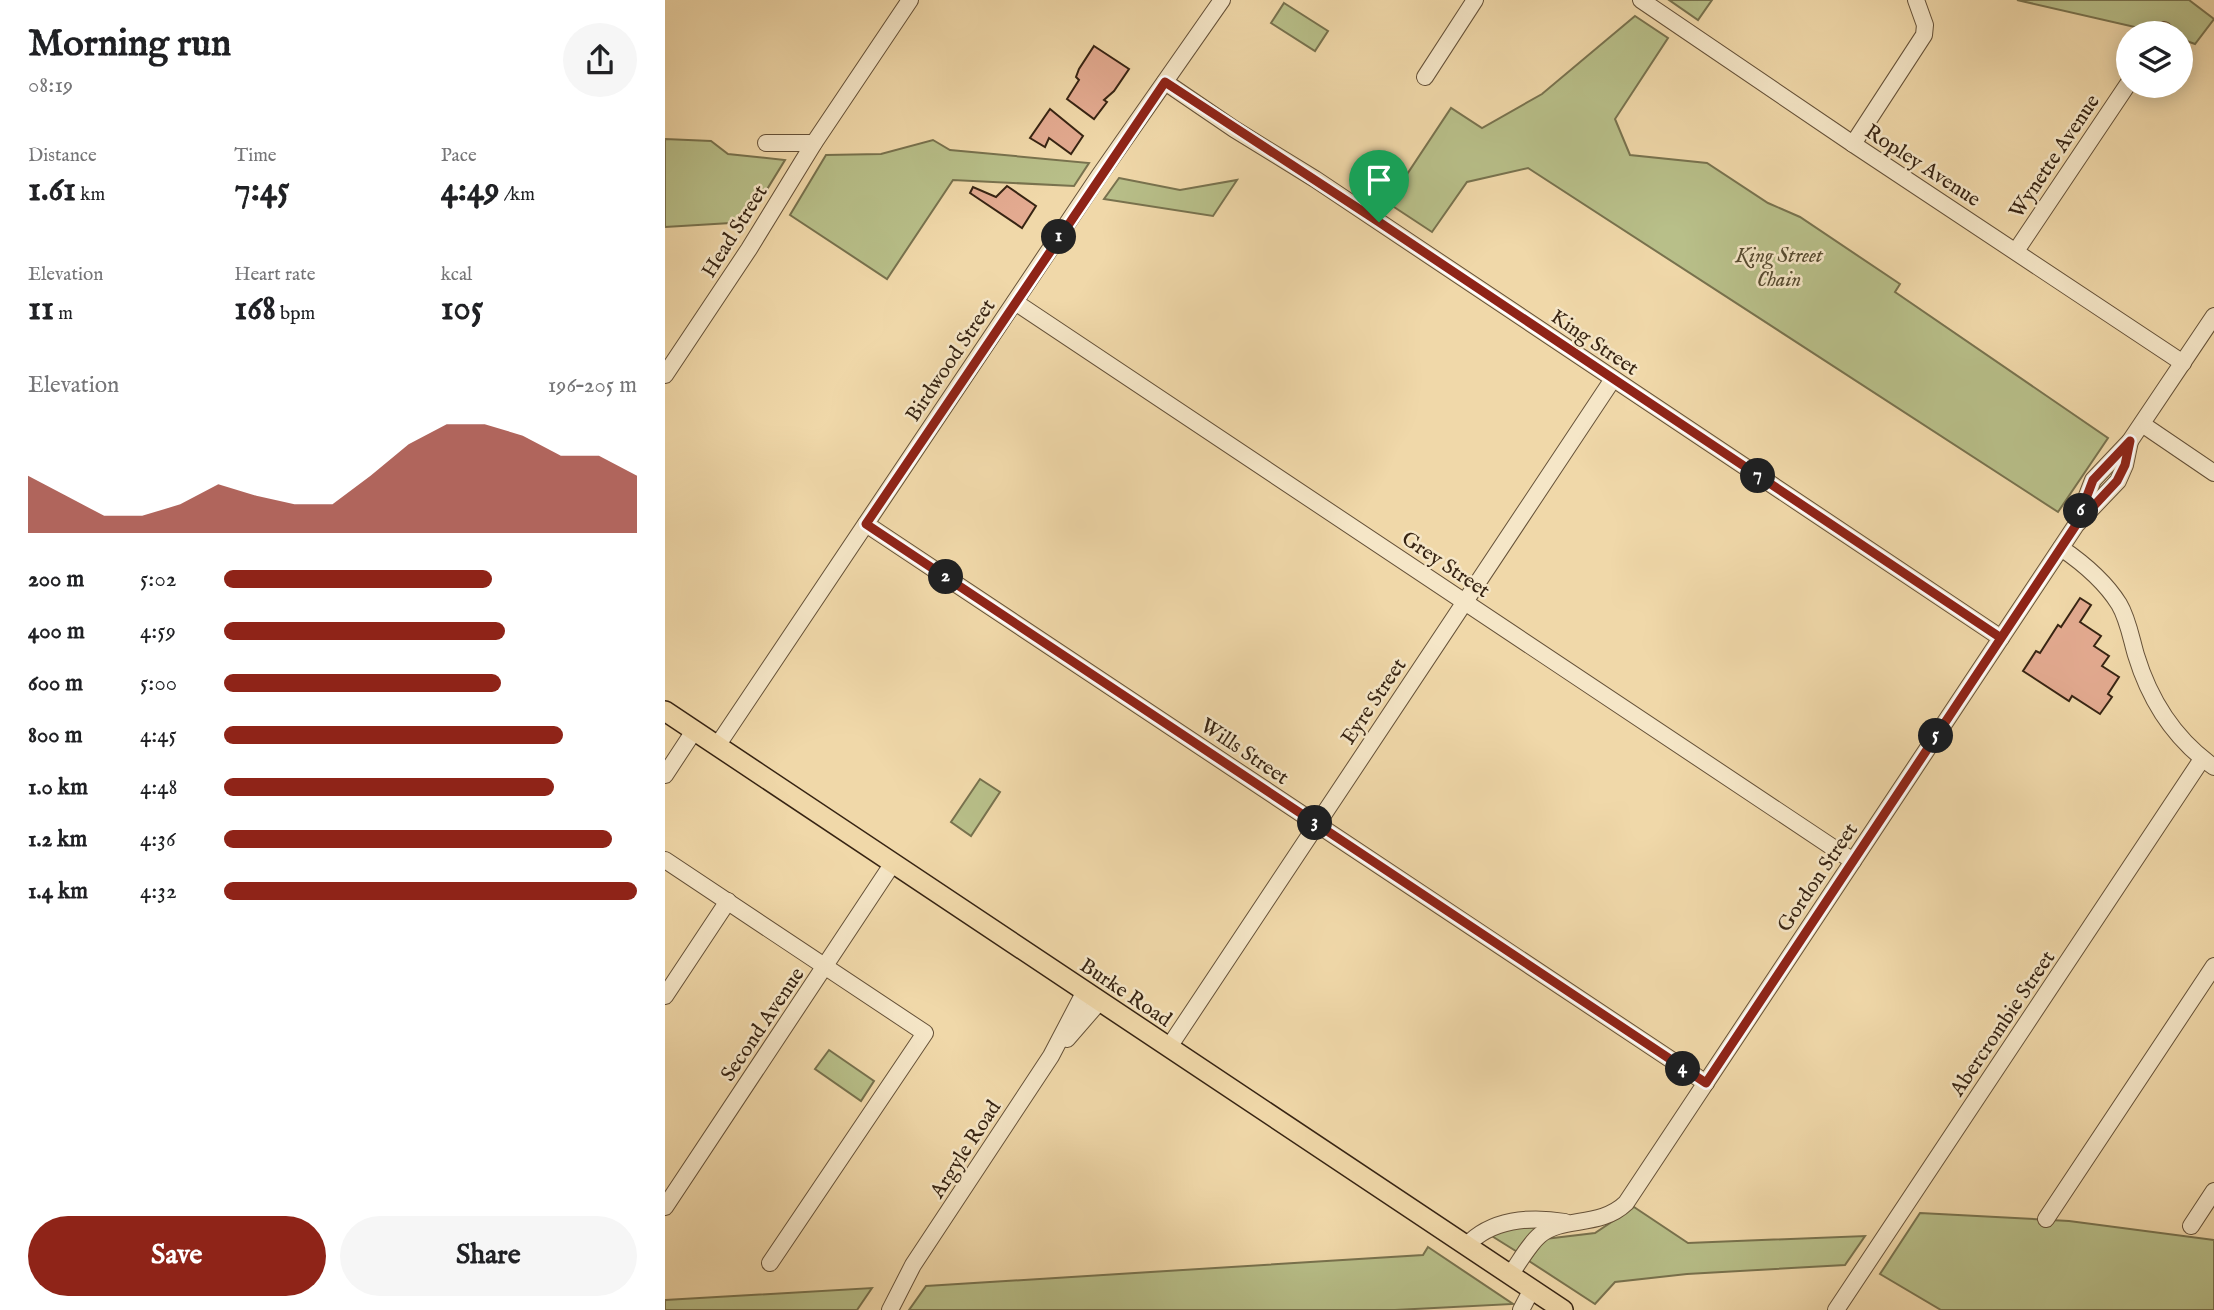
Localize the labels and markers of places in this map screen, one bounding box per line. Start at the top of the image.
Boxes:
pin [1349,150,1409,222]
pin: 1 [1041,219,1077,254]
pin: 7 [1741,458,1775,494]
pin: 6 [2063,494,2099,528]
pin: 2 [929,560,963,594]
pin: 5 [1919,718,1953,754]
pin: 3 [1297,806,1333,840]
pin: 4 [1665,1052,1701,1086]

